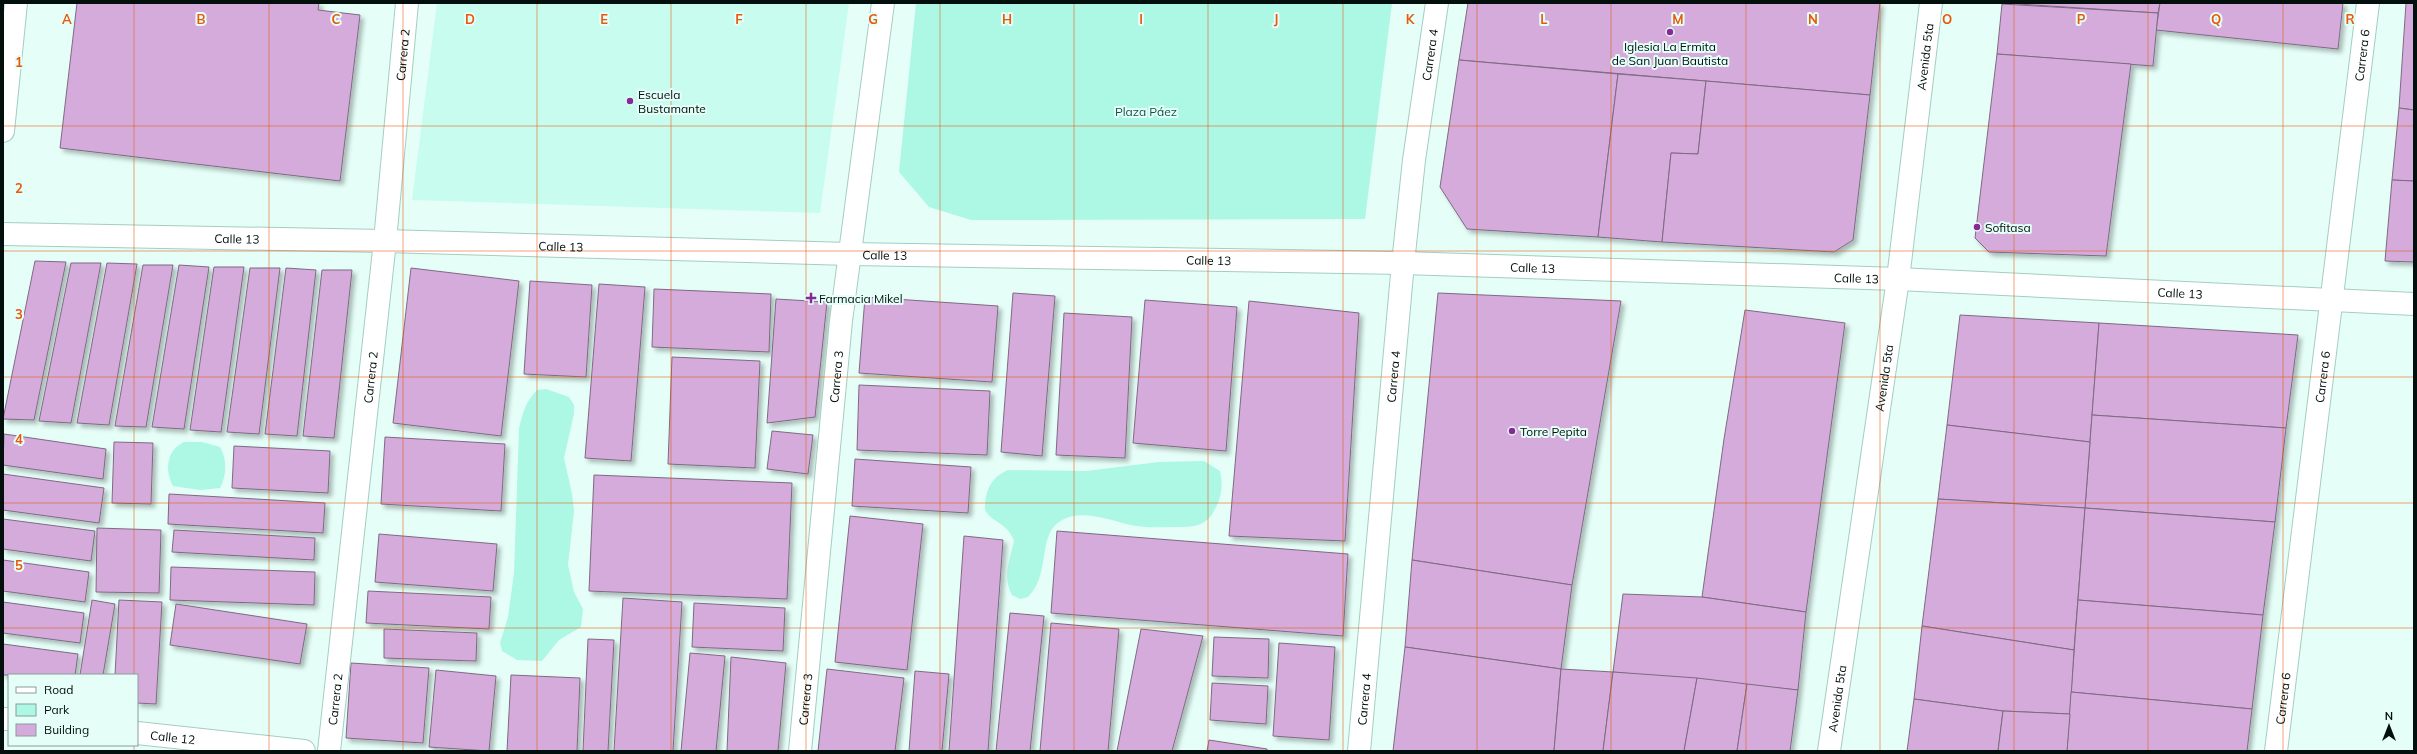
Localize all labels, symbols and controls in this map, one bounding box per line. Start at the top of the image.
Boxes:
text: A [62,11,72,27]
text: B [197,11,206,27]
text: C [332,11,341,27]
text: D [465,11,475,27]
text: E [600,11,608,27]
text: F [735,11,743,27]
text: G [868,11,878,27]
text: H [1002,11,1012,27]
text: I [1139,11,1143,27]
text: J [1274,11,1278,27]
text: K [1406,11,1416,27]
text: L [1540,11,1548,27]
text: M [1672,11,1684,27]
text: N [1808,11,1818,27]
text: O [1942,11,1952,27]
text: P [2077,11,2086,27]
text: Q [2211,11,2221,27]
text: R [2345,11,2355,27]
street label: Avenida 5ta [1913,22,1936,91]
marker: Iglesia La Ermita de San Juan Bautista [1665,27,1675,37]
street label: Carrera 2 [392,28,412,82]
street label: Carrera 4 [1418,28,1441,82]
street label: Carrera 6 [2351,28,2372,82]
place label: Iglesia La Ermita de San Juan Bautista [1612,39,1728,68]
text: 1 [15,54,23,70]
place label: Escuela Bustamante [638,87,706,116]
marker: Escuela Bustamante [625,96,635,106]
park label: Plaza Páez [1115,104,1177,119]
text: 2 [15,180,23,196]
place label: Sofitasa [1985,220,2031,235]
marker: Sofitasa [1972,222,1982,232]
street label: Calle 13 [214,230,260,246]
street label: Calle 13 [538,238,584,254]
street label: Calle 13 [862,247,907,262]
street label: Calle 13 [1186,252,1231,268]
street label: Calle 13 [1510,259,1555,275]
street label: Calle 13 [1834,269,1879,286]
street label: Calle 13 [2157,284,2203,301]
place label: Farmacia Mikel [819,291,903,306]
marker: Farmacia Mikel [806,293,816,303]
text: 3 [15,306,23,322]
street label: Avenida 5ta [1871,344,1896,412]
street label: Carrera 2 [360,350,380,404]
street label: Carrera 3 [826,350,846,403]
street label: Carrera 4 [1383,350,1403,403]
street label: Carrera 6 [2311,350,2333,404]
place label: Torre Pepita [1520,424,1587,439]
marker: Torre Pepita [1507,426,1517,436]
text: 4 [15,431,23,447]
text: 5 [15,557,23,573]
street label: Avenida 5ta [1824,664,1849,733]
street label: Carrera 6 [2272,672,2293,725]
street label: Carrera 2 [324,673,345,726]
street label: Carrera 3 [795,673,815,726]
street label: Carrera 4 [1354,673,1373,726]
legend [8,674,138,746]
text: Road [44,682,73,697]
text: Park [44,702,70,717]
north arrow [2369,706,2409,746]
text: N [2385,709,2393,723]
text: Building [44,722,89,737]
street label: Calle 12 [150,727,196,747]

